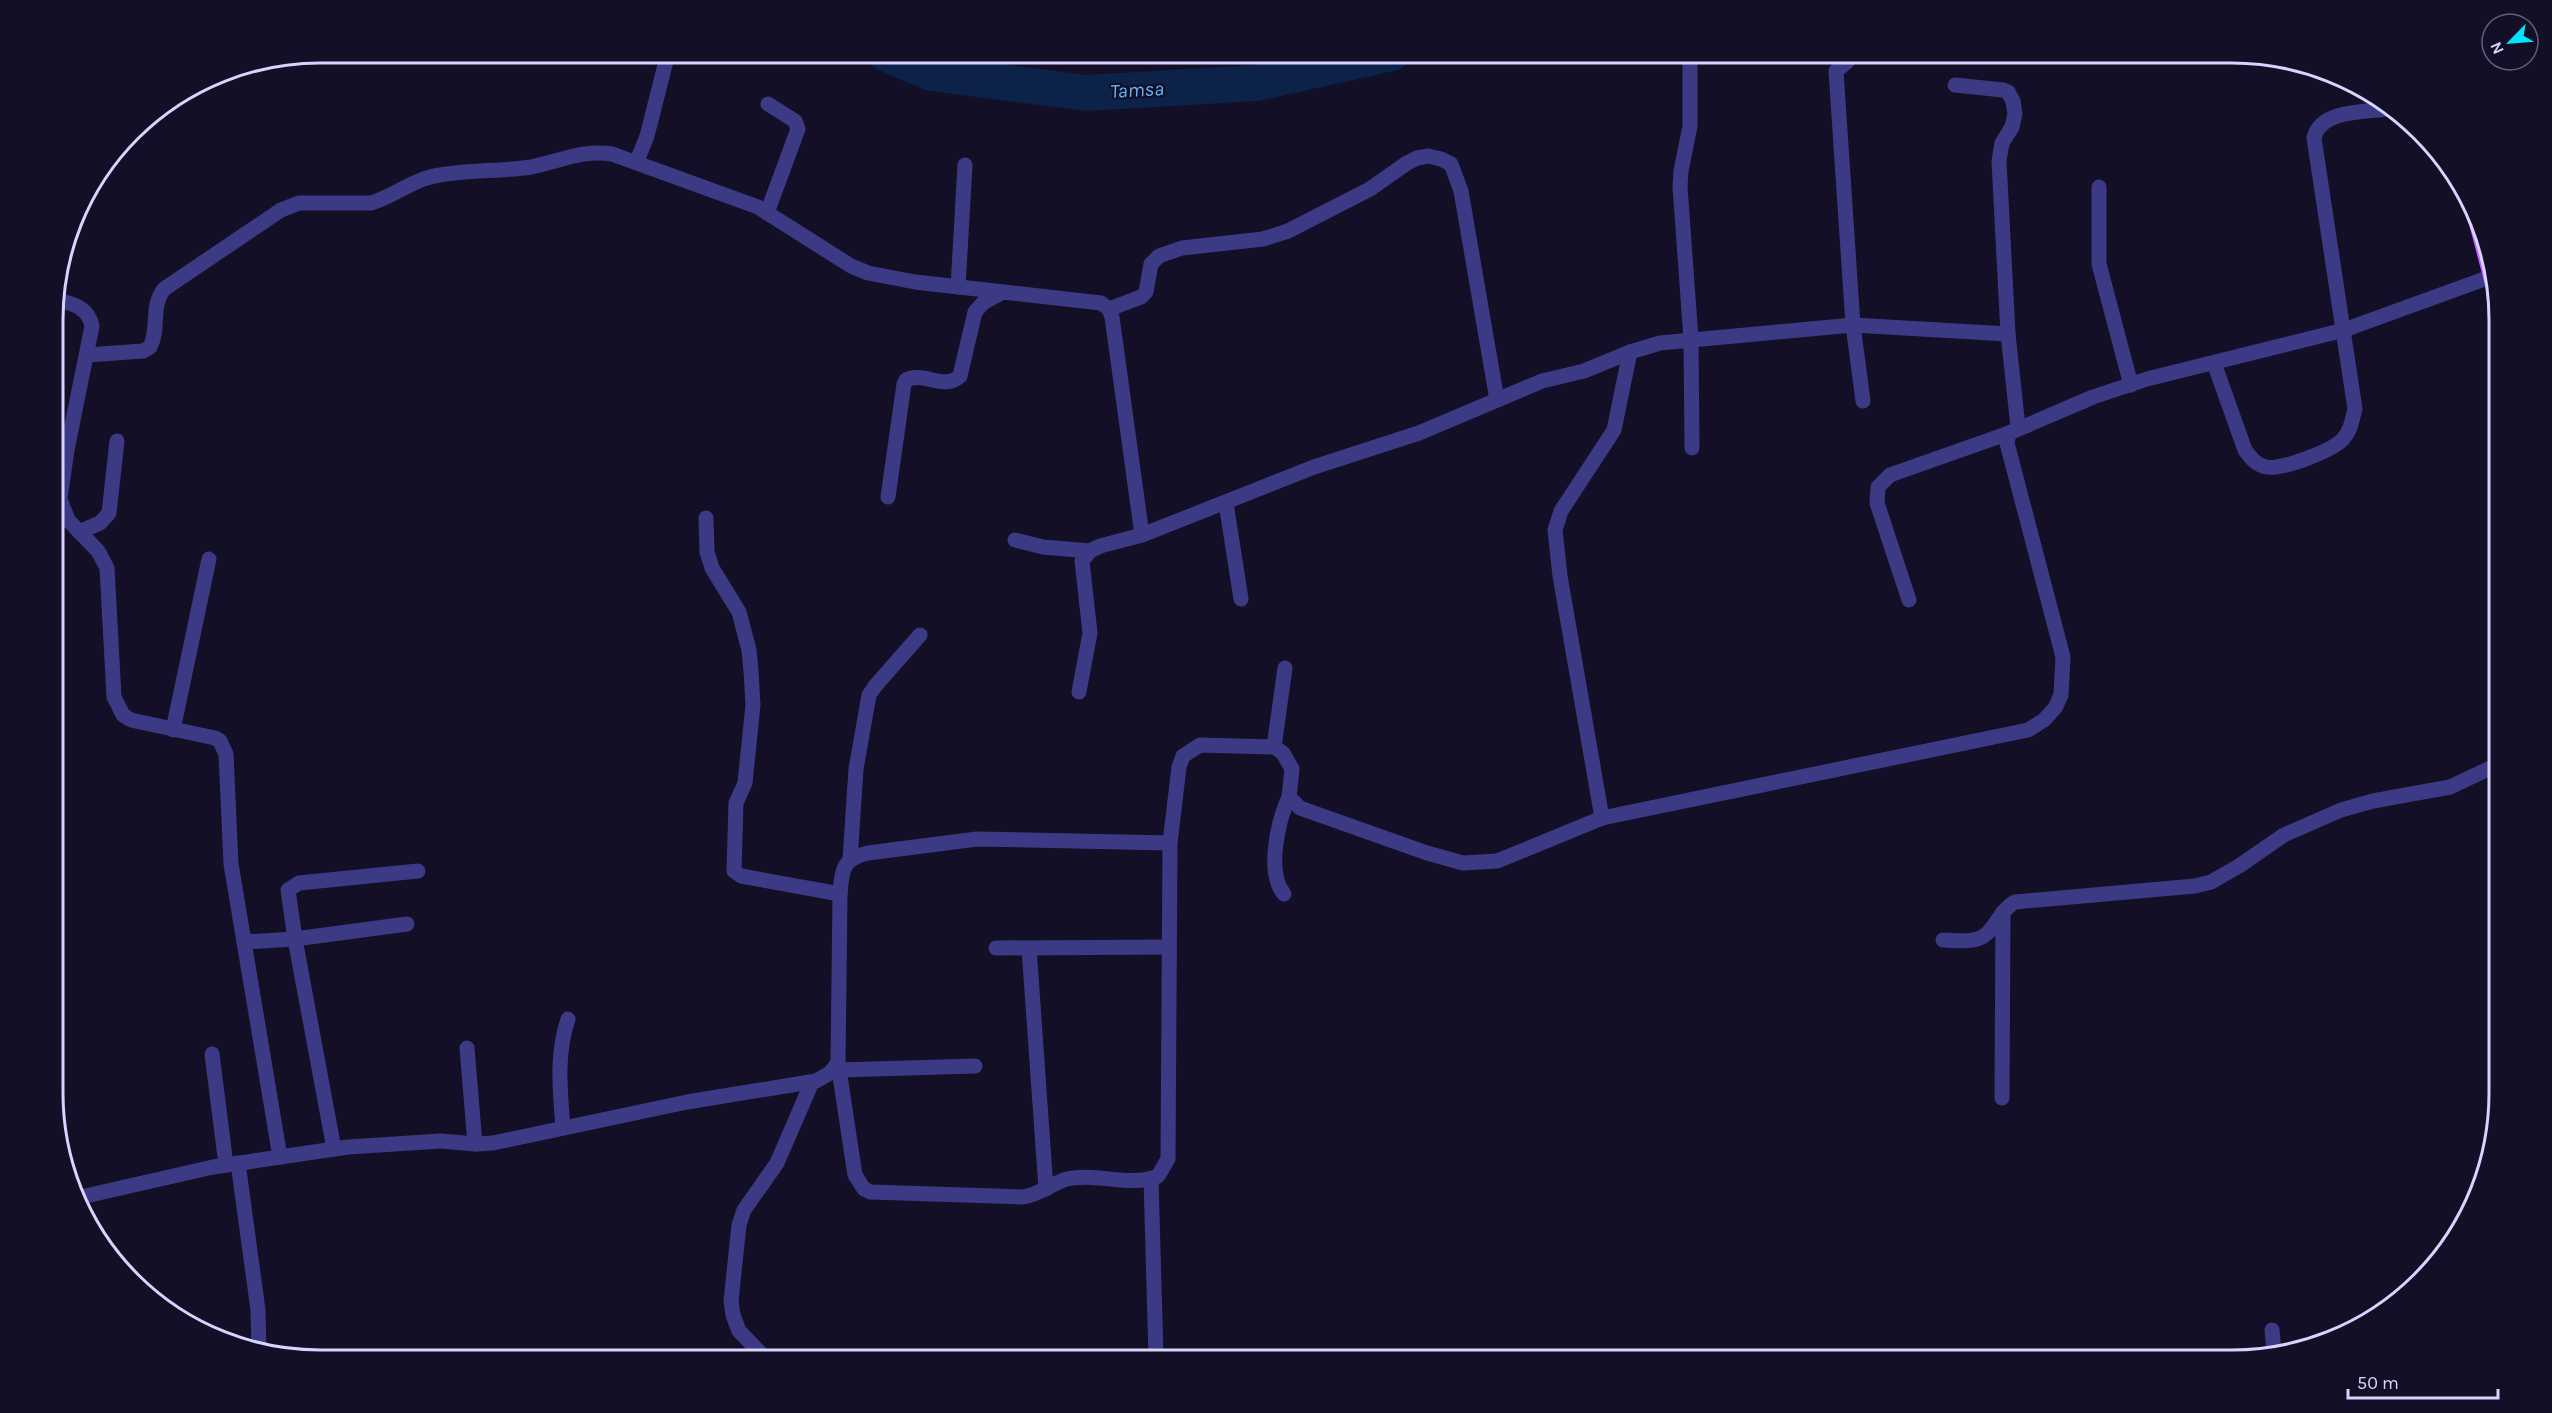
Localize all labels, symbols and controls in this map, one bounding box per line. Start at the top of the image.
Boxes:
north arrow [2480,12,2540,72]
text: N [2486,39,2508,57]
water label: Tamsa [1109,77,1165,103]
scale bar [2348,1362,2498,1400]
text: 50 m [2357,1372,2399,1394]

